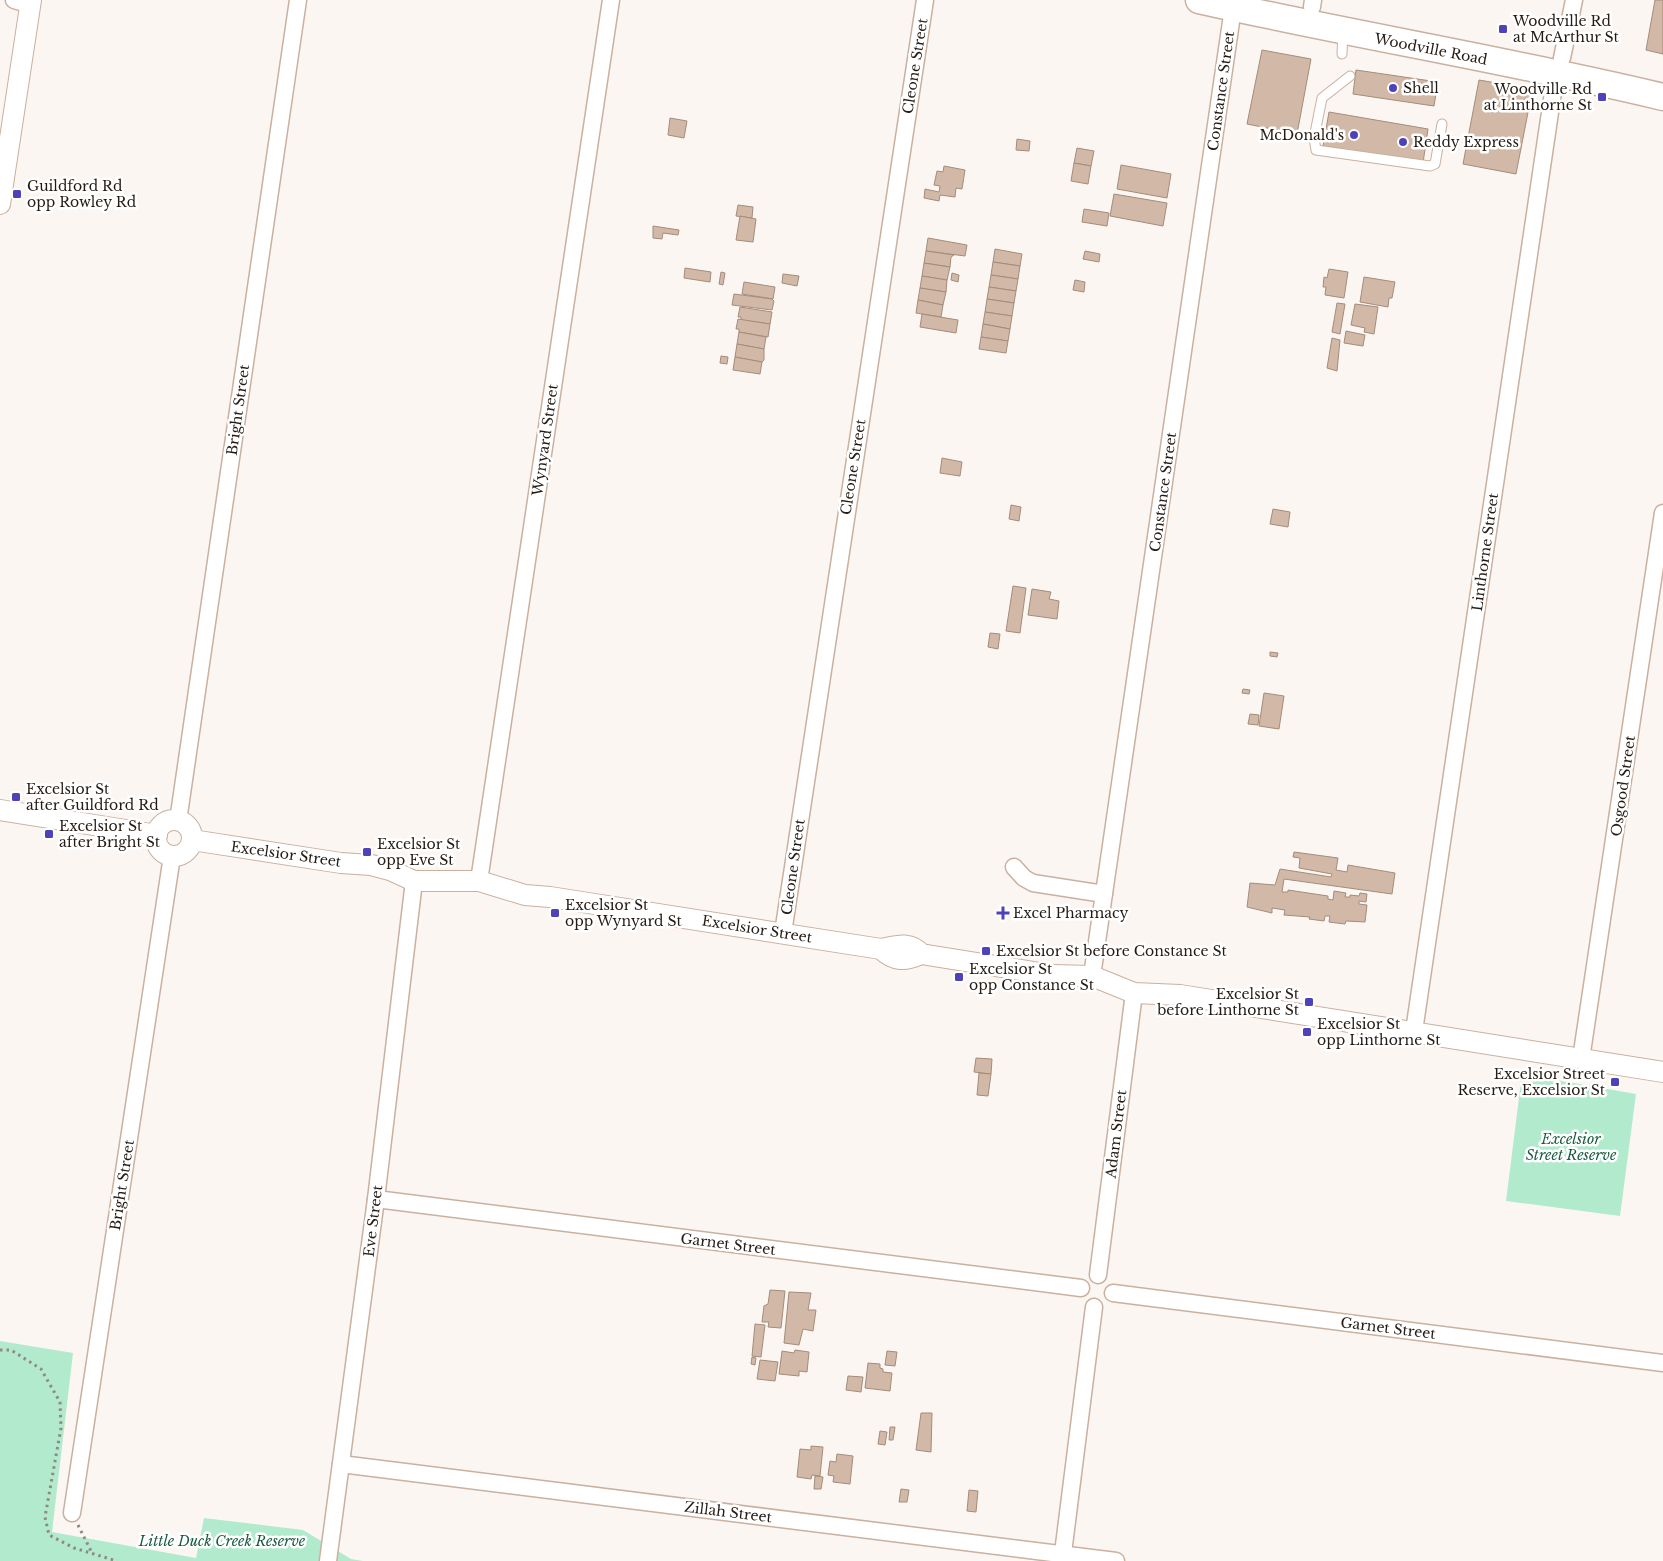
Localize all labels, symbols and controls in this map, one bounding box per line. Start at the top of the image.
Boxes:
place label: Woodville Rd at McArthur St [1512,12,1620,46]
street label: Cleone Street [899,16,932,115]
marker: Woodville Rd at McArthur St [1497,23,1509,35]
street label: Constance Street [1204,29,1238,152]
street label: Woodville Road [1372,29,1490,69]
place label: Shell [1403,79,1439,97]
place label: Woodville Rd at Linthorne St [1484,80,1593,114]
marker: Shell [1387,82,1399,94]
marker: Woodville Rd at Linthorne St [1596,91,1608,103]
place label: McDonald's [1259,126,1344,144]
marker: McDonald's [1348,129,1360,141]
place label: Reddy Express [1413,133,1519,151]
marker: Reddy Express [1397,136,1409,148]
place label: Guildford Rd opp Rowley Rd [27,177,137,211]
marker: Guildford Rd opp Rowley Rd [11,188,23,200]
street label: Bright Street [223,363,253,457]
street label: Wynyard Street [528,382,562,498]
street label: Cleone Street [837,417,870,516]
street label: Constance Street [1146,430,1180,553]
street label: Linthorne Street [1468,491,1502,612]
street label: Osgood Street [1607,734,1639,838]
place label: Excelsior St after Guildford Rd [26,780,159,814]
marker: Excelsior St after Guildford Rd [10,791,22,803]
place label: Excelsior St after Bright St [59,817,161,851]
street label: Cleone Street [777,817,809,916]
marker: Excelsior St after Bright St [43,828,55,840]
place label: Excelsior St opp Eve St [377,835,461,869]
street label: Excelsior Street [230,837,343,871]
marker: Excelsior St opp Eve St [361,846,373,858]
place label: Excelsior St opp Wynyard St [565,896,682,930]
place label: Excel Pharmacy [1013,904,1128,922]
marker: Excelsior St opp Wynyard St [549,907,561,919]
marker: Excel Pharmacy [997,907,1009,919]
street label: Excelsior Street [701,911,814,947]
place label: Excelsior St before Constance St [996,942,1227,960]
marker: Excelsior St before Constance St [980,945,992,957]
place label: Excelsior St opp Constance St [969,960,1095,994]
marker: Excelsior St opp Constance St [953,971,965,983]
place label: Excelsior St before Linthorne St [1156,985,1300,1019]
marker: Excelsior St before Linthorne St [1303,996,1315,1008]
place label: Excelsior St opp Linthorne St [1317,1015,1441,1049]
marker: Excelsior St opp Linthorne St [1301,1026,1313,1038]
place label: Excelsior Street Reserve, Excelsior St [1458,1065,1606,1099]
marker: Excelsior Street Reserve, Excelsior St [1609,1076,1621,1088]
street label: Adam Street [1102,1088,1130,1180]
park label: Excelsior Street Reserve [1526,1130,1617,1164]
street label: Bright Street [106,1138,138,1232]
street label: Eve Street [360,1183,386,1258]
street label: Garnet Street [679,1229,777,1259]
street label: Garnet Street [1339,1313,1437,1343]
street label: Zillah Street [683,1498,774,1526]
park label: Little Duck Creek Reserve [138,1532,306,1550]

